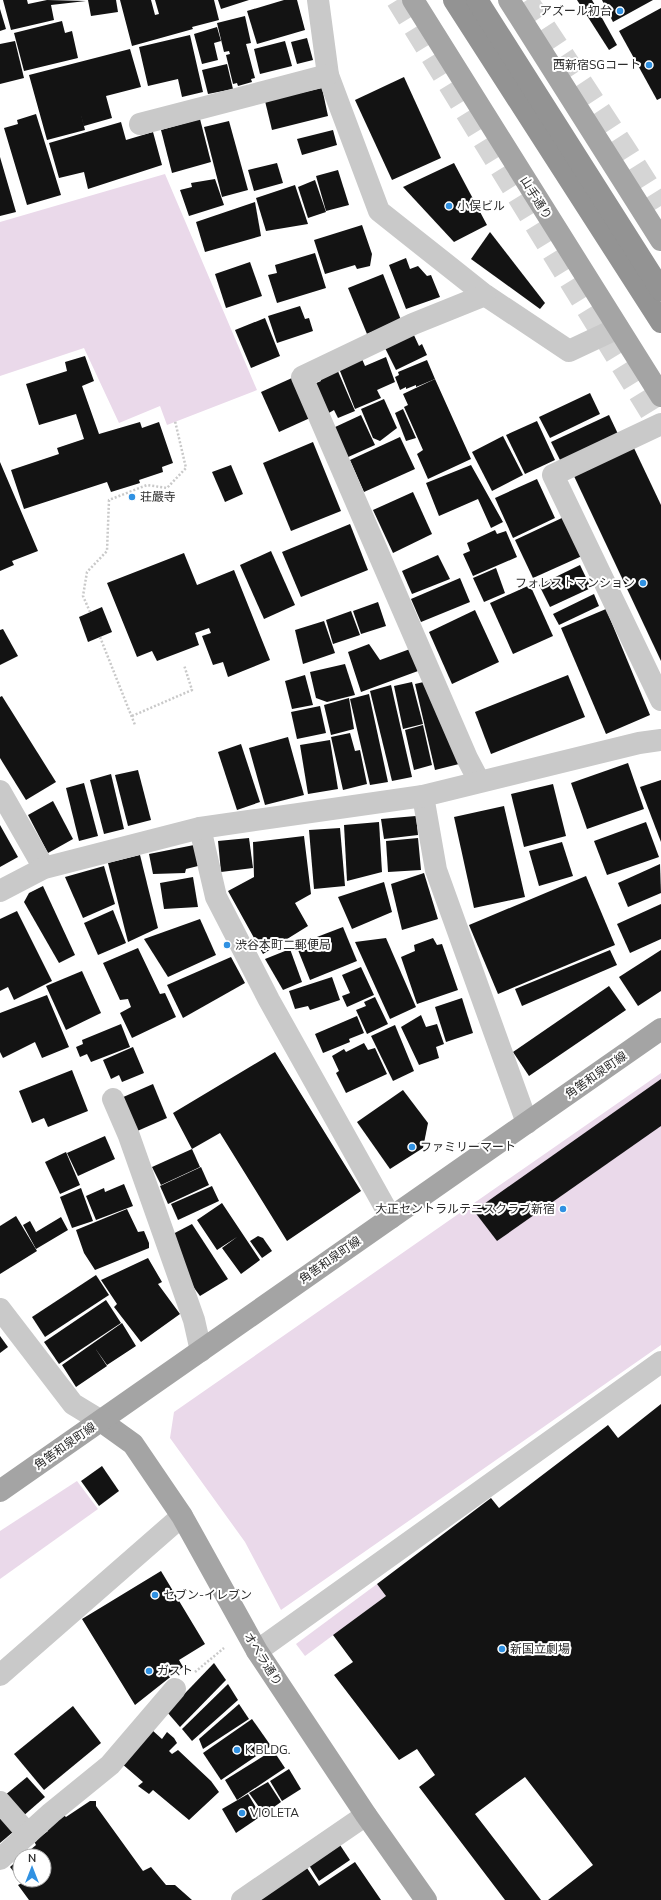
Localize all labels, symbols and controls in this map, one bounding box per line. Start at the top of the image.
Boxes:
place label: アズール初台 [540,3,612,19]
marker: アズール初台 [615,6,625,16]
place label: 西新宿SGコート [553,57,641,73]
marker: 西新宿SGコート [644,60,654,70]
street label: 山手通り [516,173,556,223]
place label: 小俣ビル [457,198,505,214]
marker: 小俣ビル [444,201,454,211]
place label: 荘嚴寺 [140,489,176,505]
marker: 荘嚴寺 [127,492,137,502]
place label: フォレストマンション [515,575,635,591]
marker: フォレストマンション [638,578,648,588]
place label: 渋谷本町二郵便局 [235,937,331,953]
marker: 渋谷本町二郵便局 [222,940,232,950]
street label: 角筈和泉町線 [562,1048,630,1102]
place label: ファミリーマート [420,1139,516,1155]
marker: ファミリーマート [407,1142,417,1152]
place label: 大正セントラルテニスクラブ新宿 [375,1201,555,1217]
marker: 大正セントラルテニスクラブ新宿 [558,1204,568,1214]
street label: 角筈和泉町線 [296,1233,364,1287]
street label: 角筈和泉町線 [31,1419,99,1473]
place label: セブン-イレブン [163,1587,252,1603]
marker: セブン-イレブン [150,1590,160,1600]
street label: オペラ通り [240,1629,286,1689]
place label: 新国立劇場 [510,1641,570,1657]
marker: 新国立劇場 [497,1644,507,1654]
place label: ガスト [157,1663,193,1679]
marker: ガスト [144,1666,154,1676]
place label: K BLDG. [245,1742,291,1758]
marker: K BLDG. [232,1745,242,1755]
place label: VIOLETA [249,1805,299,1821]
marker: VIOLETA [237,1808,247,1818]
north arrow [12,1848,52,1888]
text: N [28,1851,36,1866]

